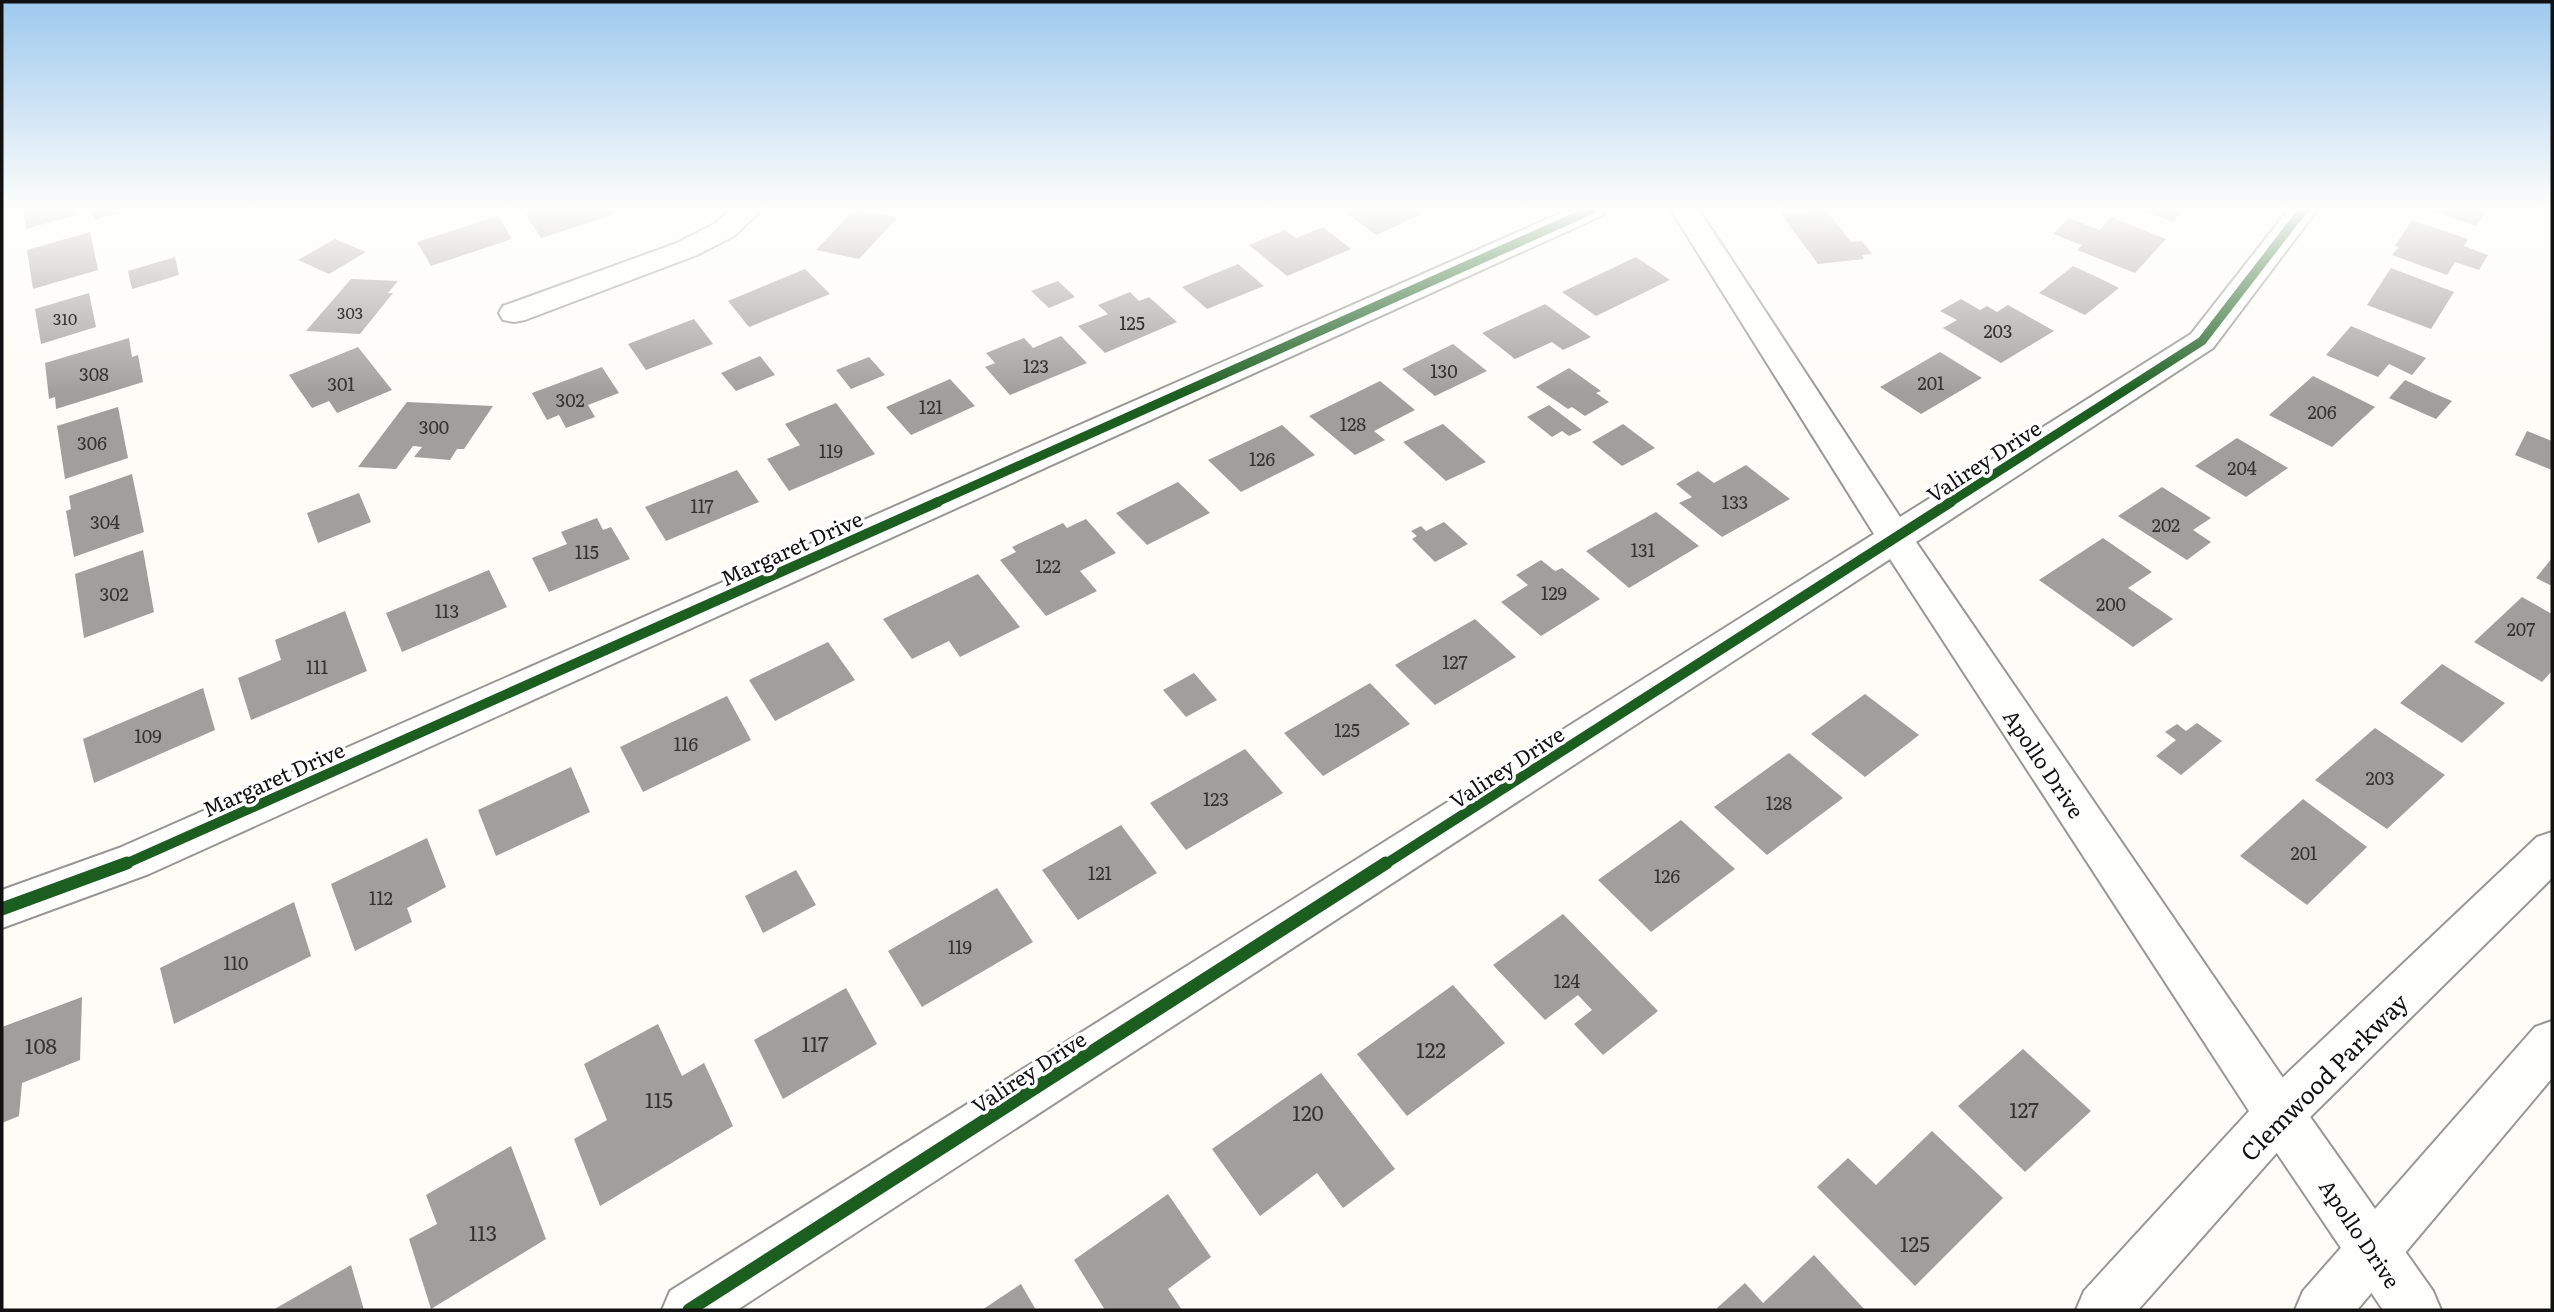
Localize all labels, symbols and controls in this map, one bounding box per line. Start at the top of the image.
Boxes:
house number: 303 [337,300,363,324]
house number: 310 [53,306,77,330]
house number: 125 [1119,309,1145,336]
house number: 203 [1983,317,2013,344]
house number: 123 [1023,352,1049,379]
house number: 130 [1430,357,1458,384]
house number: 308 [79,360,109,387]
house number: 201 [1918,369,1944,396]
house number: 301 [327,370,355,397]
house number: 302 [555,386,585,413]
house number: 121 [919,393,943,420]
house number: 206 [2307,398,2337,425]
house number: 128 [1340,410,1366,437]
street label: Valirey Drive [1920,411,2047,509]
house number: 300 [419,413,449,440]
house number: 306 [77,429,107,456]
house number: 119 [819,437,843,464]
house number: 126 [1249,445,1275,472]
house number: 204 [2227,454,2257,481]
house number: 133 [1722,488,1748,515]
house number: 117 [690,492,714,519]
street label: Margaret Drive [715,502,867,592]
house number: 304 [90,508,120,535]
house number: 202 [2152,511,2180,538]
house number: 131 [1631,536,1655,563]
house number: 115 [575,538,599,565]
house number: 122 [1035,552,1061,579]
house number: 129 [1541,579,1567,606]
house number: 302 [99,580,129,607]
house number: 200 [2096,590,2126,617]
house number: 113 [435,597,459,624]
house number: 207 [2507,615,2535,642]
house number: 127 [1442,648,1468,675]
house number: 111 [306,653,328,680]
street label: Apollo Drive [1997,702,2093,824]
house number: 125 [1334,716,1360,743]
street label: Valirey Drive [1443,717,1570,815]
house number: 109 [134,722,162,749]
house number: 116 [674,730,698,757]
street label: Margaret Drive [197,733,349,823]
house number: 203 [2365,764,2395,791]
house number: 123 [1203,785,1229,812]
house number: 128 [1766,789,1792,816]
house number: 201 [2291,839,2317,866]
house number: 121 [1088,859,1112,886]
house number: 126 [1654,862,1680,889]
house number: 112 [369,884,393,911]
house number: 119 [948,933,972,960]
house number: 110 [223,949,249,976]
house number: 124 [1554,967,1580,994]
street label: Clemwood Parkway [2231,984,2415,1168]
street label: Valirey Drive [965,1022,1092,1120]
house number: 117 [801,1027,829,1058]
house number: 108 [25,1029,57,1060]
house number: 122 [1416,1033,1446,1064]
house number: 115 [645,1083,673,1114]
house number: 127 [2009,1093,2039,1124]
house number: 120 [1292,1096,1324,1127]
street label: Apollo Drive [2313,1172,2409,1294]
house number: 113 [469,1216,497,1247]
house number: 125 [1900,1227,1930,1258]

